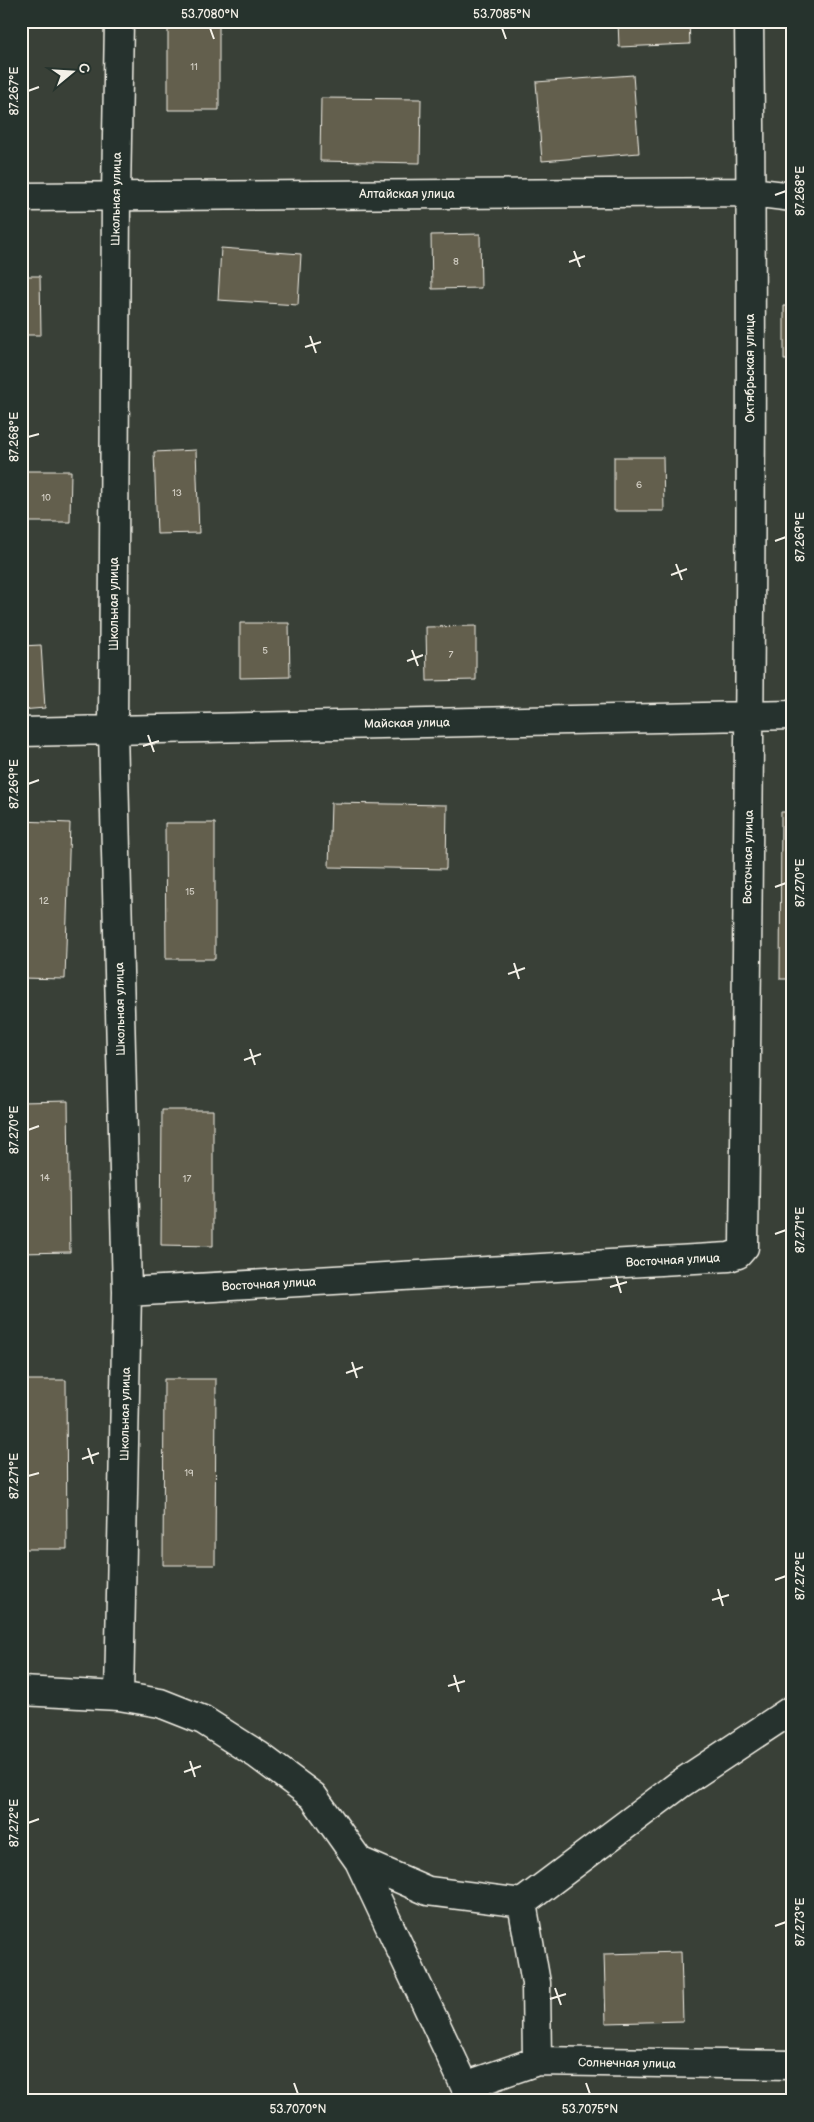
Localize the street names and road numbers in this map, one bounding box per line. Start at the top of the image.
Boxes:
street label: Школьная улица [108,152,125,246]
street label: Алтайская улица [358,187,455,202]
street label: Октябрьская улица [743,314,758,422]
street label: Школьная улица [107,557,122,651]
street label: Майская улица [364,715,450,732]
street label: Восточная улица [740,810,757,904]
street label: Школьная улица [112,962,129,1056]
street label: Восточная улица [625,1251,721,1270]
street label: Восточная улица [221,1275,317,1294]
street label: Школьная улица [117,1367,134,1461]
street label: Солнечная улица [578,2055,676,2072]

